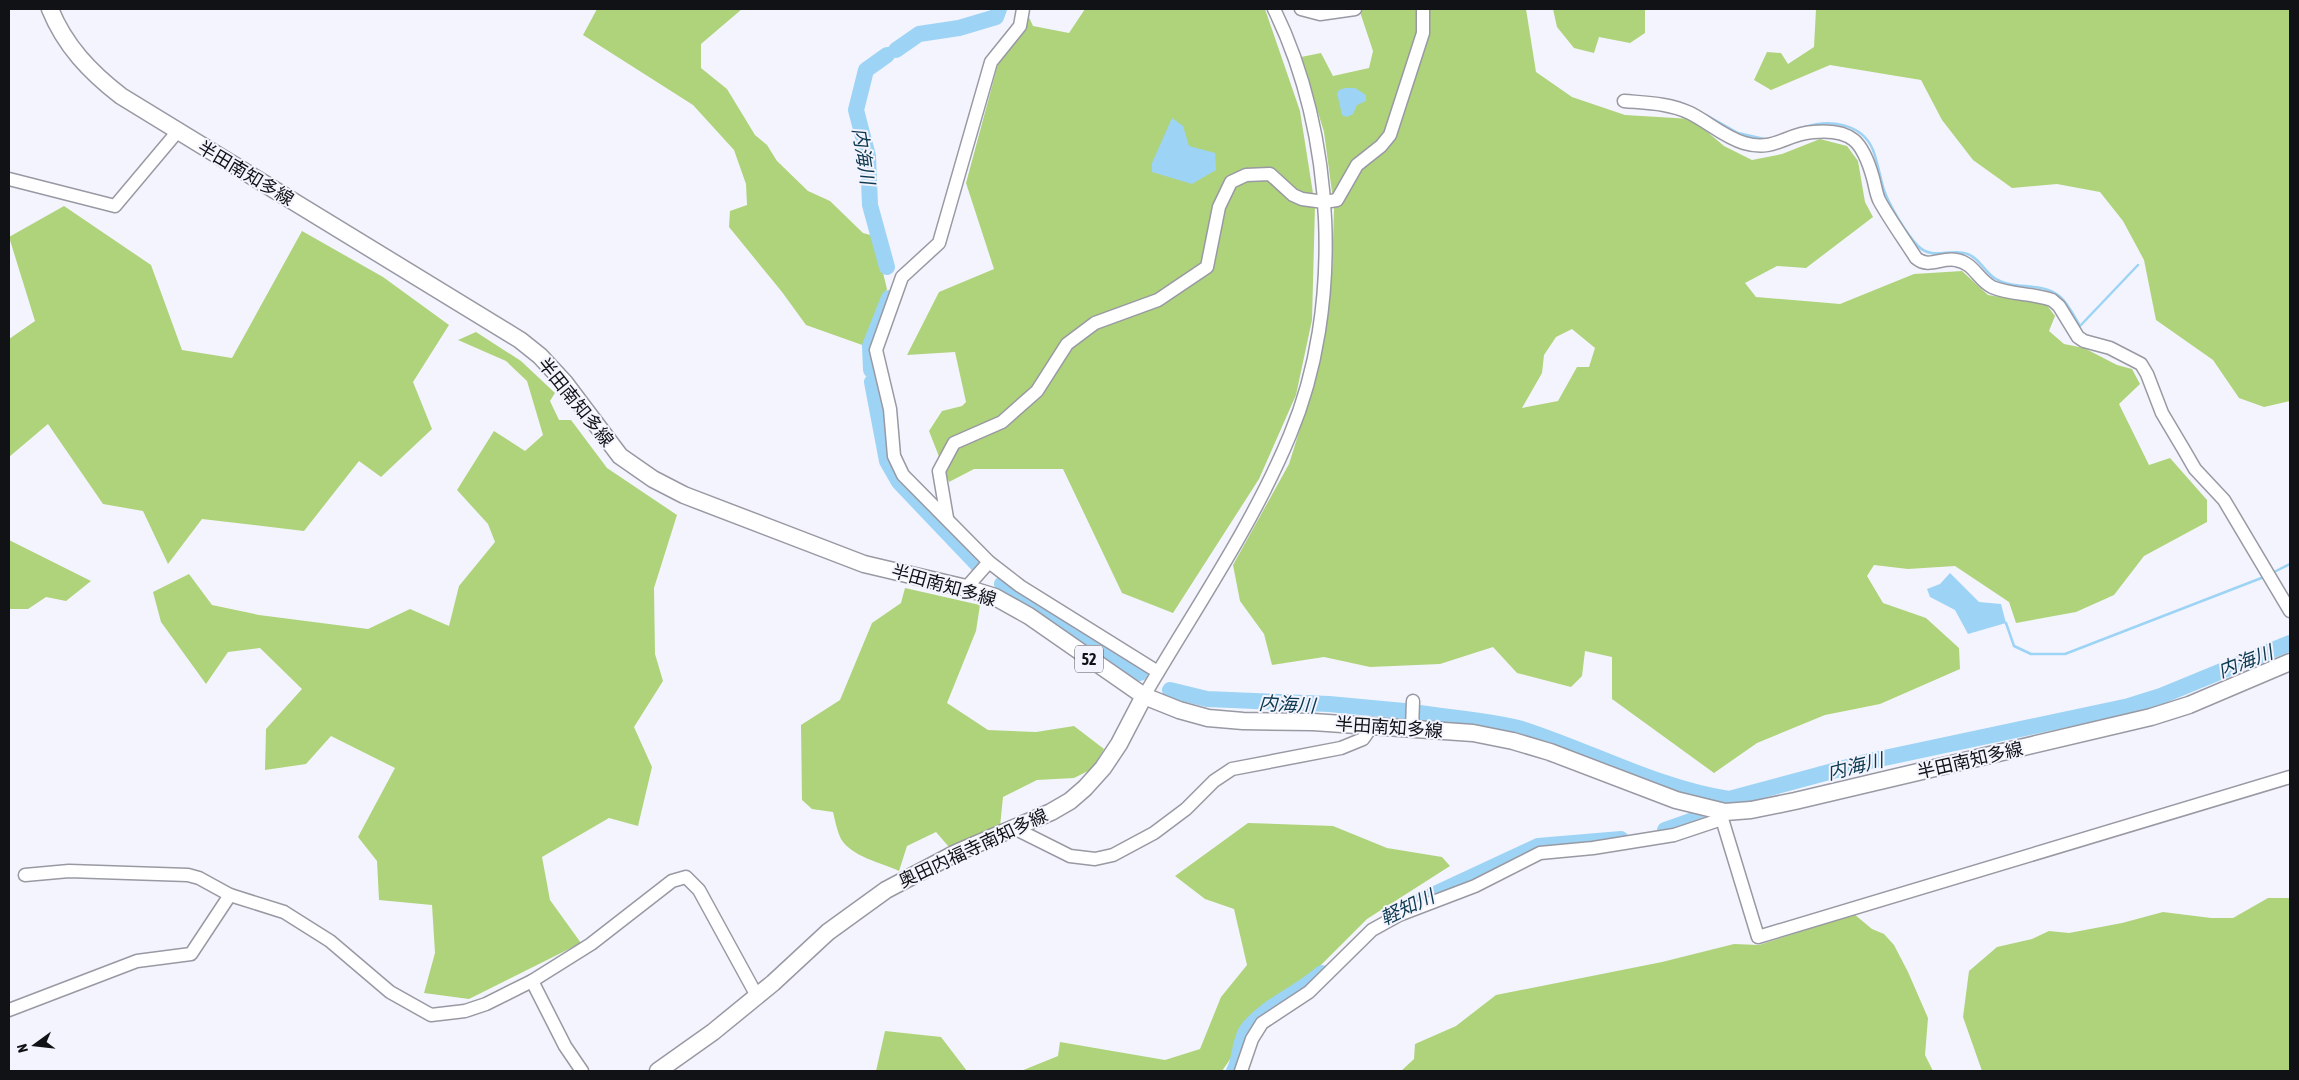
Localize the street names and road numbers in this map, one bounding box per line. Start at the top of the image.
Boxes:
street label: 半田南知多線 [194,136,298,210]
street label: 半田南知多線 [534,353,618,451]
street label: 半田南知多線 [889,560,999,610]
road number: 52 [1075,646,1103,672]
street label: 半田南知多線 [1334,713,1444,741]
street label: 半田南知多線 [1915,738,2025,782]
street label: 奥田内福寺南知多線 [895,804,1051,892]

